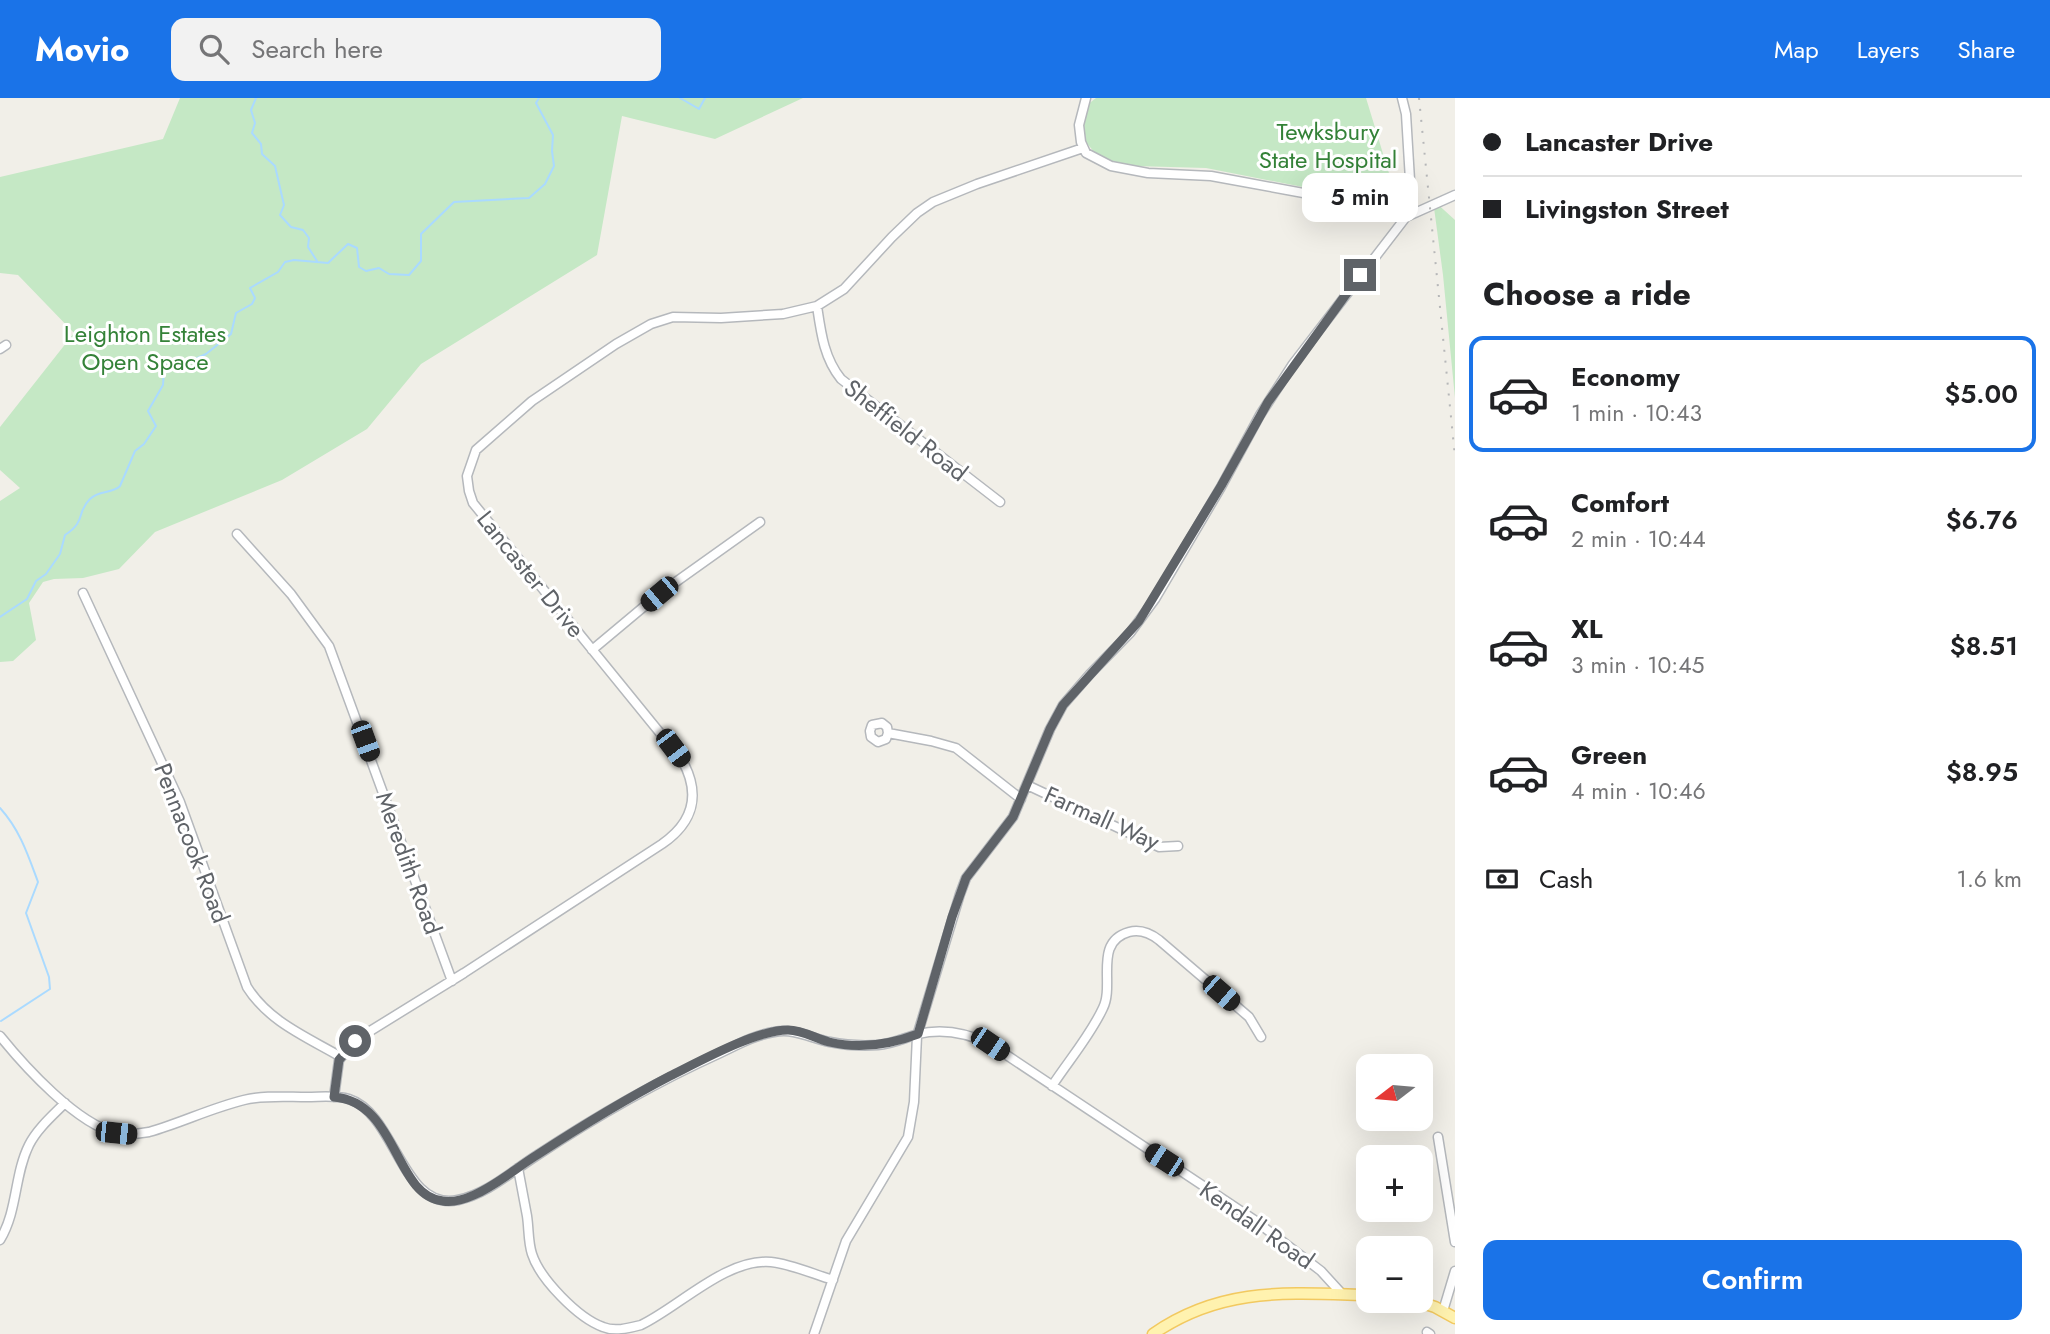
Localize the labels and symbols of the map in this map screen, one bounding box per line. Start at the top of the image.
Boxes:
park label: Tewksbury State Hospital [1259,114,1397,177]
callout: 5 min [1302,174,1418,222]
route end [1344,259,1376,291]
park label: Leighton Estates Open Space [64,316,226,379]
street label: Sheffield Road [837,370,975,490]
street label: Lancaster Drive [469,503,593,645]
car [637,572,682,616]
car [348,718,383,764]
car [652,725,695,771]
street label: Pennacook Road [145,758,239,928]
street label: Farmall Way [1039,777,1166,859]
street label: Meredith Road [367,787,451,939]
car [1199,971,1244,1015]
car [967,1024,1014,1064]
route start [339,1025,371,1057]
north arrow [1356,1054,1433,1130]
car [95,1120,138,1146]
car [1141,1140,1188,1180]
street label: Kendall Road [1192,1173,1322,1277]

